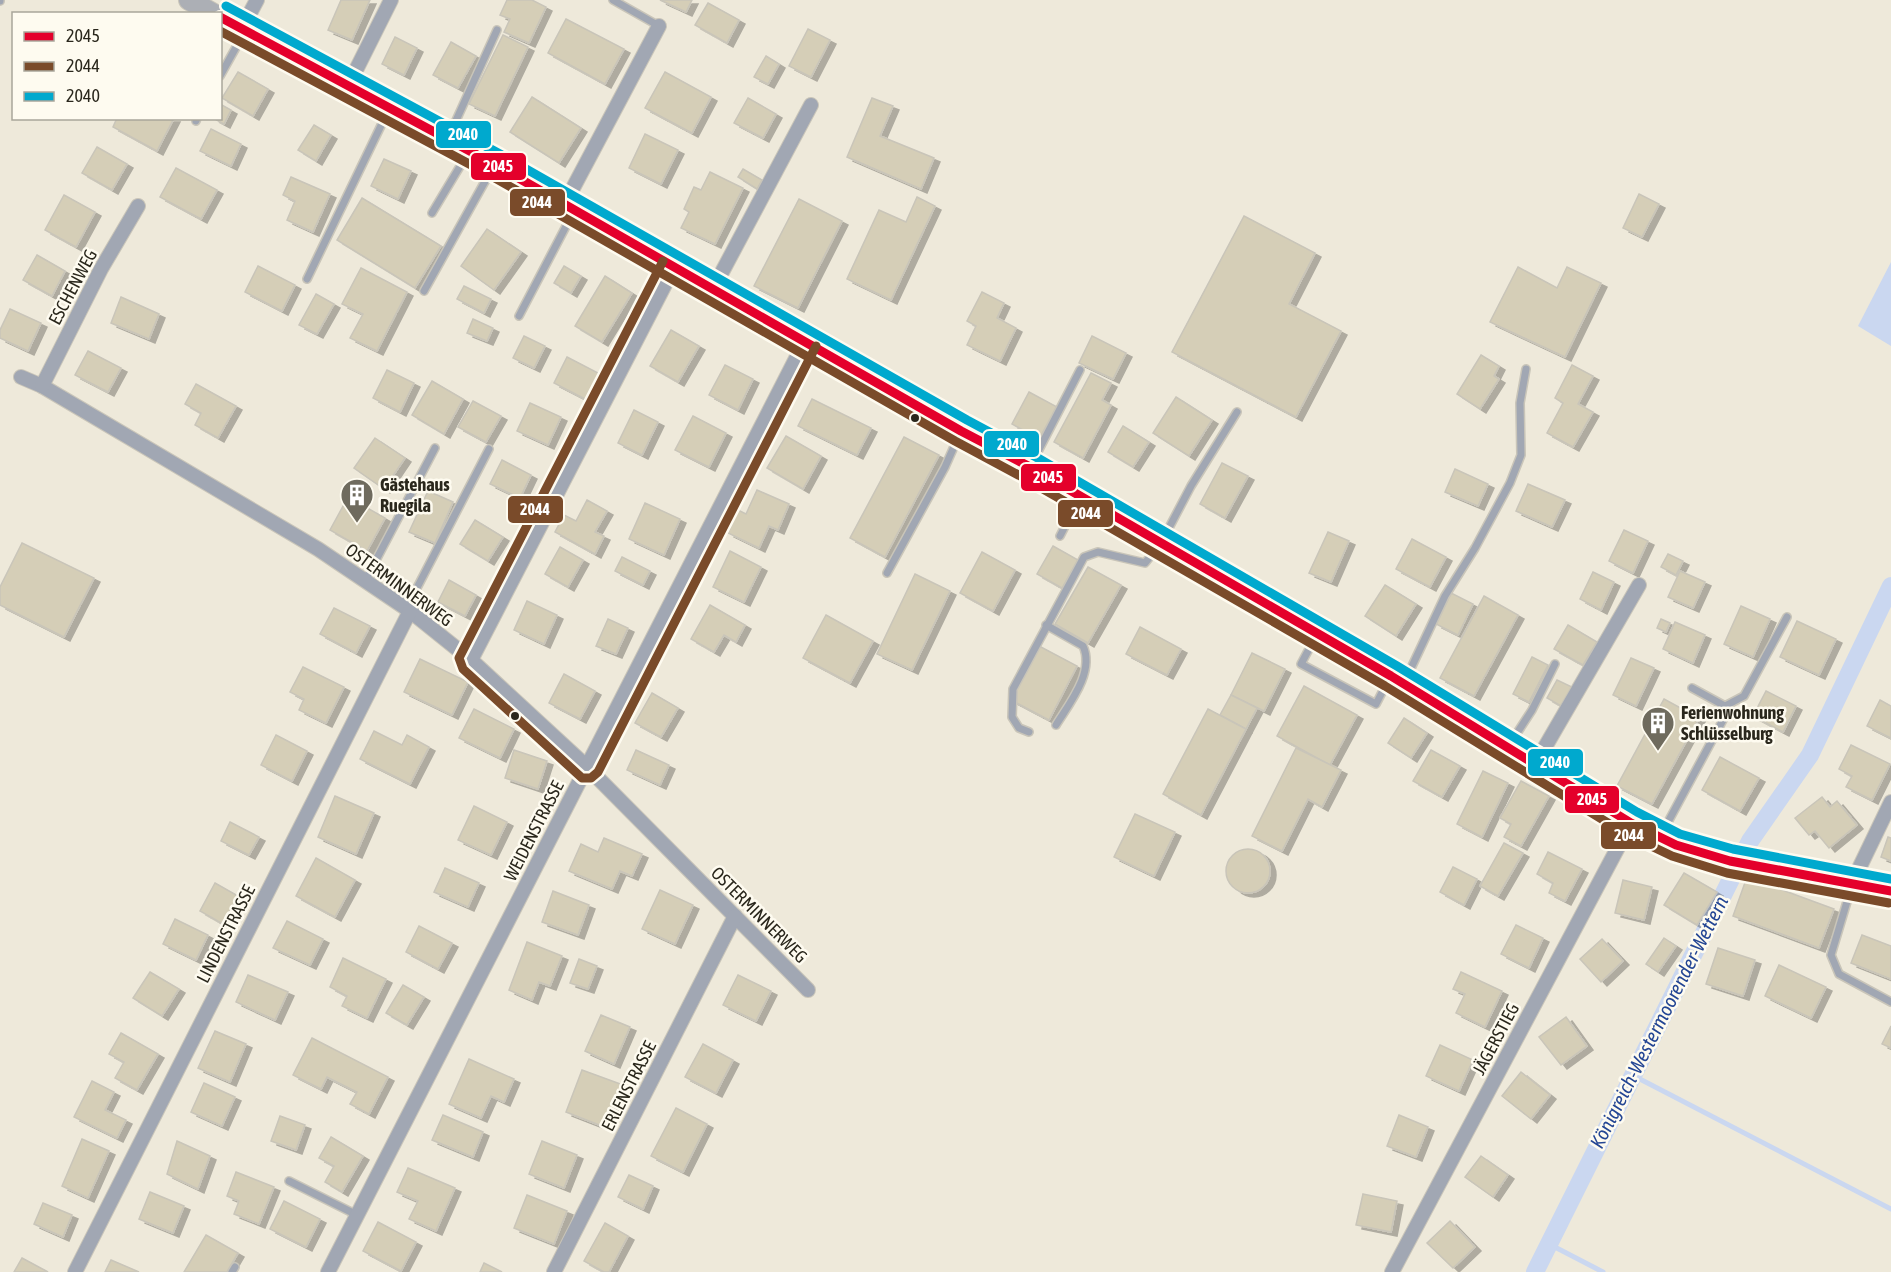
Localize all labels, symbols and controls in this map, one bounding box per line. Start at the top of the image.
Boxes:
legend [12,12,222,120]
text: 2045 [66,25,100,46]
text: 2044 [66,55,100,76]
text: 2040 [66,85,100,106]
line badge: 2040 [435,120,492,149]
text: 2040 [448,125,479,143]
line badge: 2045 [470,152,527,181]
text: 2045 [483,157,514,175]
line badge: 2044 [509,188,566,217]
text: 2044 [522,193,553,211]
street label: ESCHENWEG [44,245,101,328]
unlabelled marker [909,412,921,424]
line badge: 2040 [983,430,1040,458]
text: 2040 [997,435,1028,453]
line badge: 2045 [1020,463,1077,492]
text: 2045 [1033,468,1064,486]
place label: Gästehaus Ruegila [380,474,450,516]
building icon: Gästehaus Ruegila [339,477,375,524]
line badge: 2044 [507,495,564,524]
line badge: 2044 [1057,499,1114,528]
text: 2044 [520,500,551,518]
text: 2044 [1071,504,1102,522]
street label: OSTERMINNERWEG [342,539,457,630]
place label: Ferienwohnung Schlüsselburg [1681,702,1784,744]
building icon: Ferienwohnung Schlüsselburg [1640,705,1676,752]
unlabelled marker [509,710,521,722]
line badge: 2040 [1527,748,1584,777]
text: 2040 [1540,753,1571,771]
street label: WEIDENSTRASSE [499,777,568,884]
line badge: 2045 [1564,785,1620,814]
text: 2045 [1577,790,1608,808]
line badge: 2044 [1600,821,1657,850]
text: 2044 [1614,826,1645,844]
street label: OSTERMINNERWEG [707,862,812,967]
street label: LINDENSTRASSE [192,881,259,986]
water label: Königreich-Westermoorender-Wettern [1585,892,1732,1152]
street label: JÄGERSTIEG [1468,999,1523,1078]
street label: ERLENSTRASSE [597,1037,660,1134]

